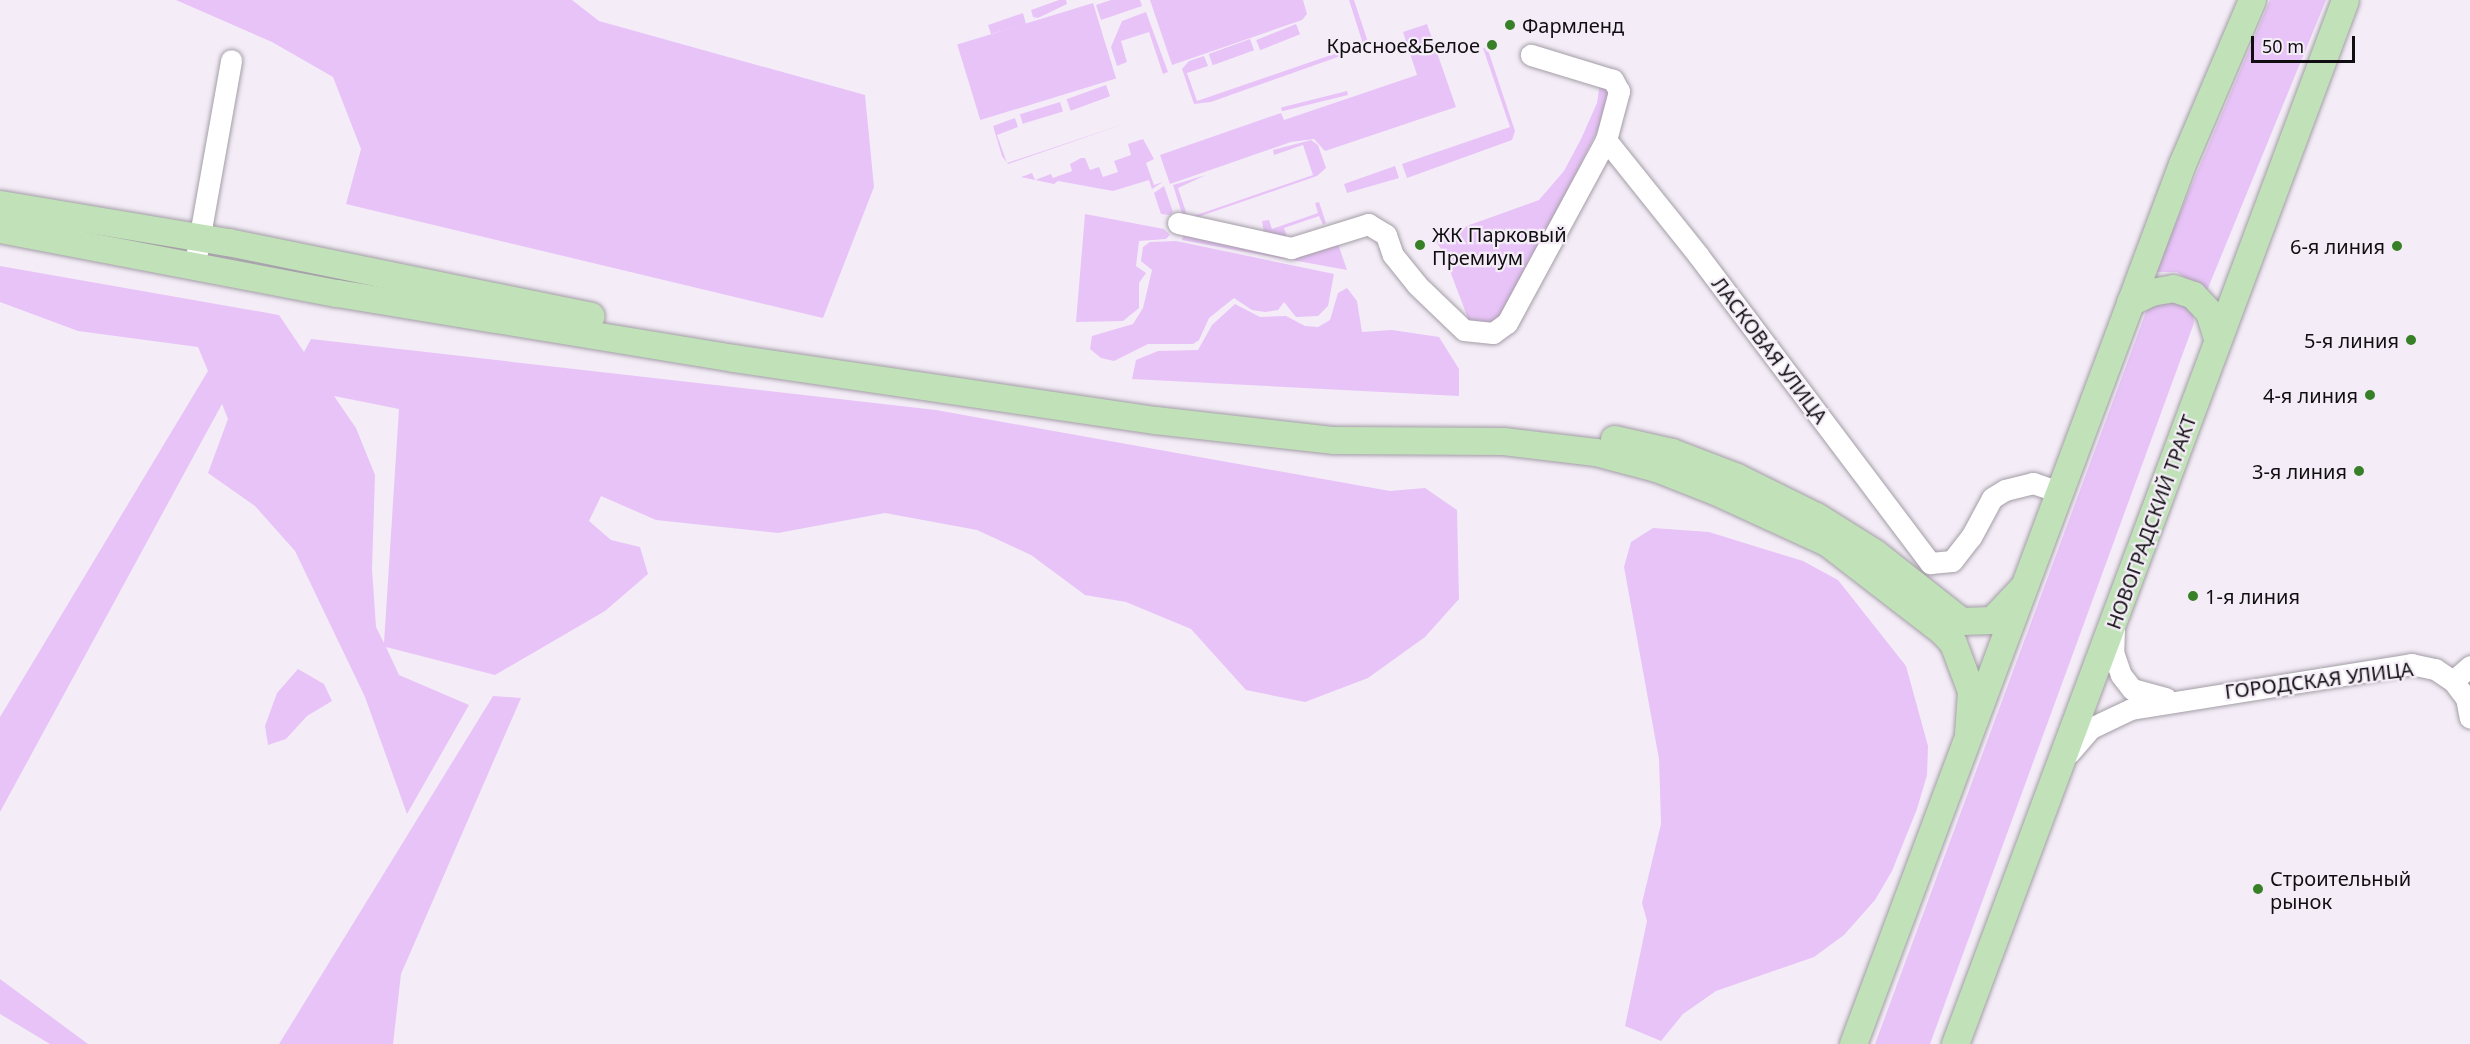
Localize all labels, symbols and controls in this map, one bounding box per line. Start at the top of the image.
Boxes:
place label: Фармленд [1522,13,1624,37]
marker: Фармленд [1503,18,1517,32]
scale bar [2254,24,2358,62]
place label: Красное&Белое [1327,33,1480,57]
text: 50 m [2262,34,2304,58]
marker: Красное&Белое [1485,38,1499,52]
place label: ЖК Парковый Премиум [1432,222,1567,269]
place label: 6-я линия [2290,234,2385,258]
marker: ЖК Парковый Премиум [1413,238,1427,252]
marker: 6-я линия [2390,239,2404,253]
street label: ЛАСКОВАЯ УЛИЦА [1707,272,1833,428]
place label: 5-я линия [2304,328,2399,352]
marker: 5-я линия [2404,333,2418,347]
place label: 4-я линия [2263,383,2358,407]
marker: 4-я линия [2363,388,2377,402]
street label: НОВОГРАДСКИЙ ТРАКТ [2101,412,2201,632]
place label: 3-я линия [2252,459,2347,483]
marker: 3-я линия [2352,464,2366,478]
place label: 1-я линия [2205,584,2300,608]
marker: 1-я линия [2186,589,2200,603]
street label: ГОРОДСКАЯ УЛИЦА [2223,657,2415,703]
place label: Строительный рынок [2270,866,2411,913]
marker: Строительный рынок [2251,882,2265,896]

